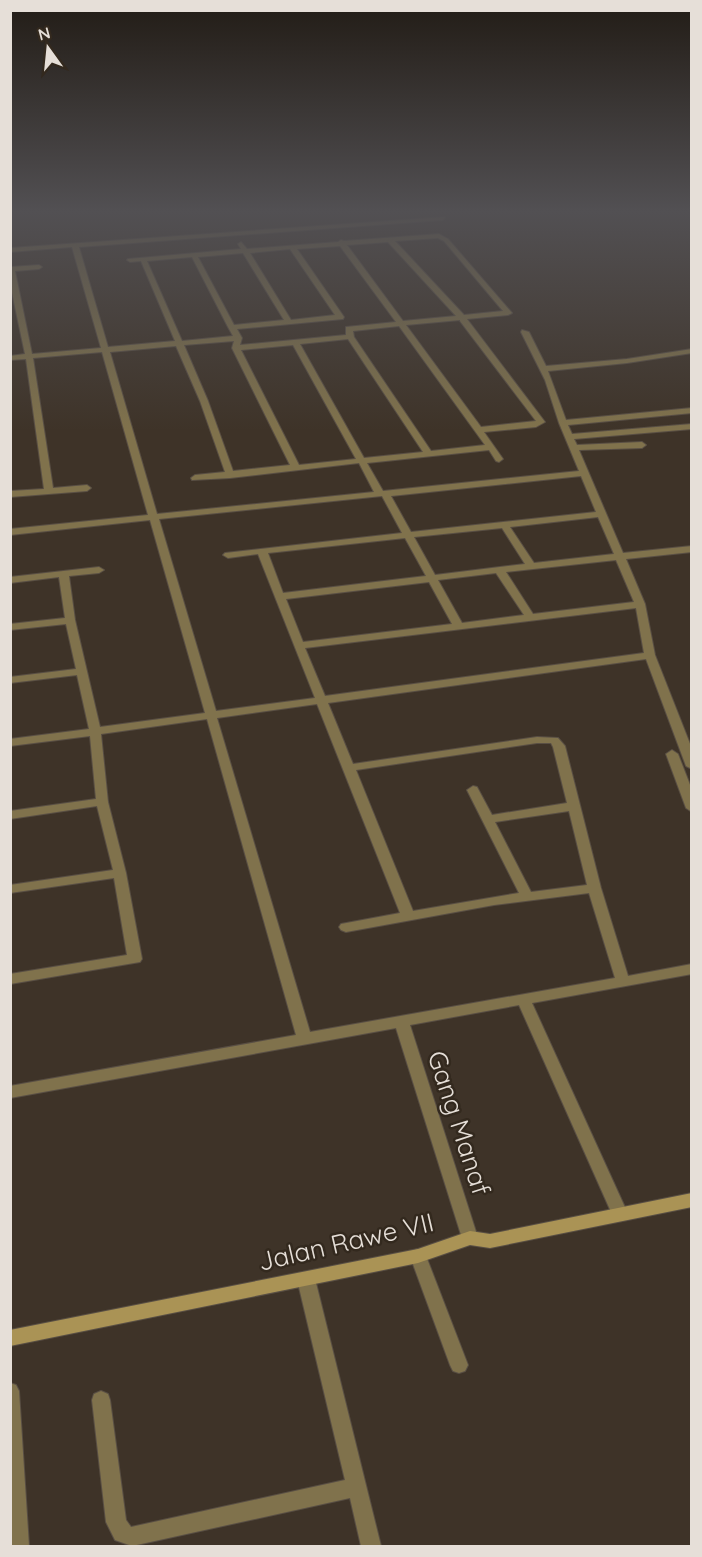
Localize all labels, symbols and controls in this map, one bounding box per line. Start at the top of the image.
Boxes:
north arrow [18,18,78,78]
text: N [36,22,52,45]
street label: Gang Manaf [421,1046,498,1199]
street label: Jalan Rawe VII [255,1205,437,1278]

